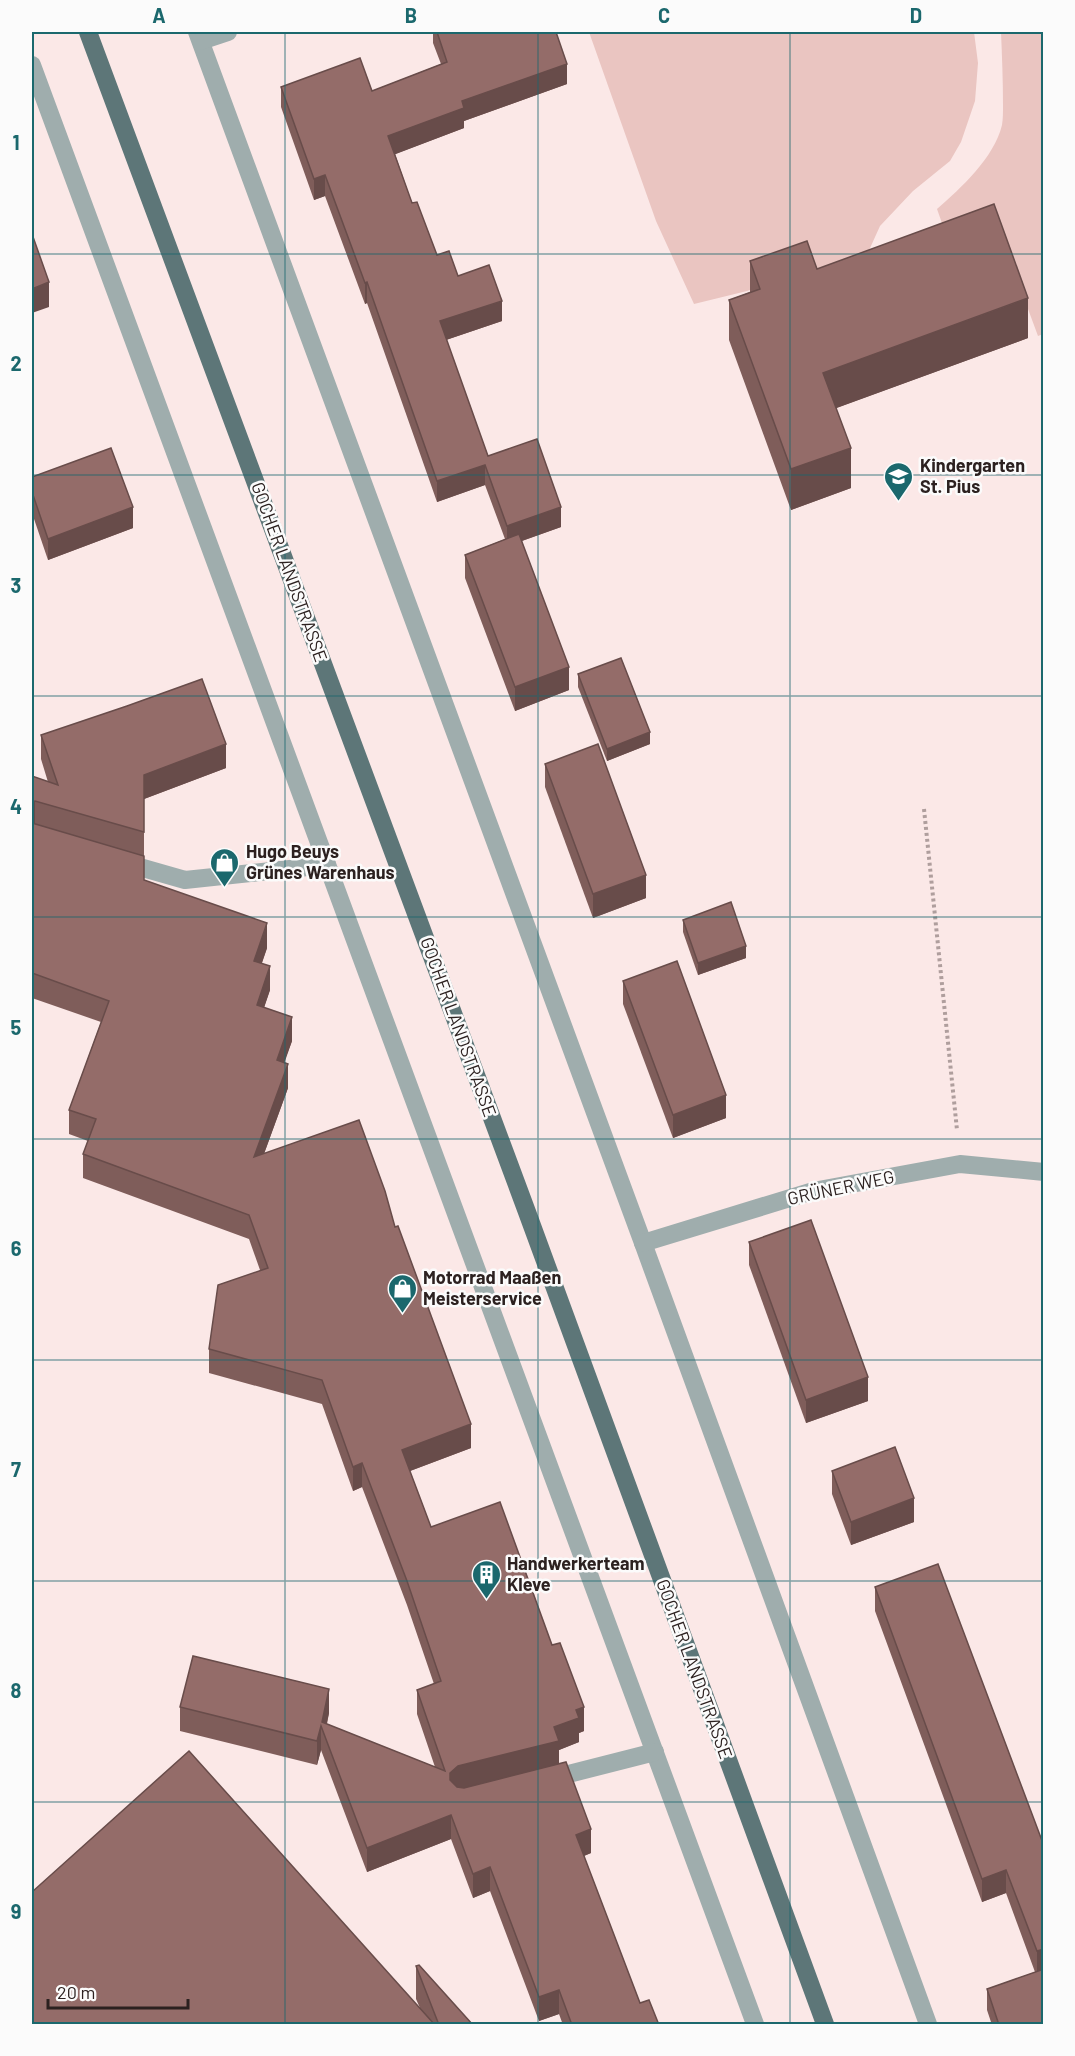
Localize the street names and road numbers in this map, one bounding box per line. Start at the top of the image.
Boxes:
street label: GOCHER LANDSTRASSE [247,479,333,665]
street label: GOCHER LANDSTRASSE [416,934,502,1120]
street label: GRÜNER WEG [785,1165,896,1209]
street label: GOCHER LANDSTRASSE [652,1576,738,1762]

